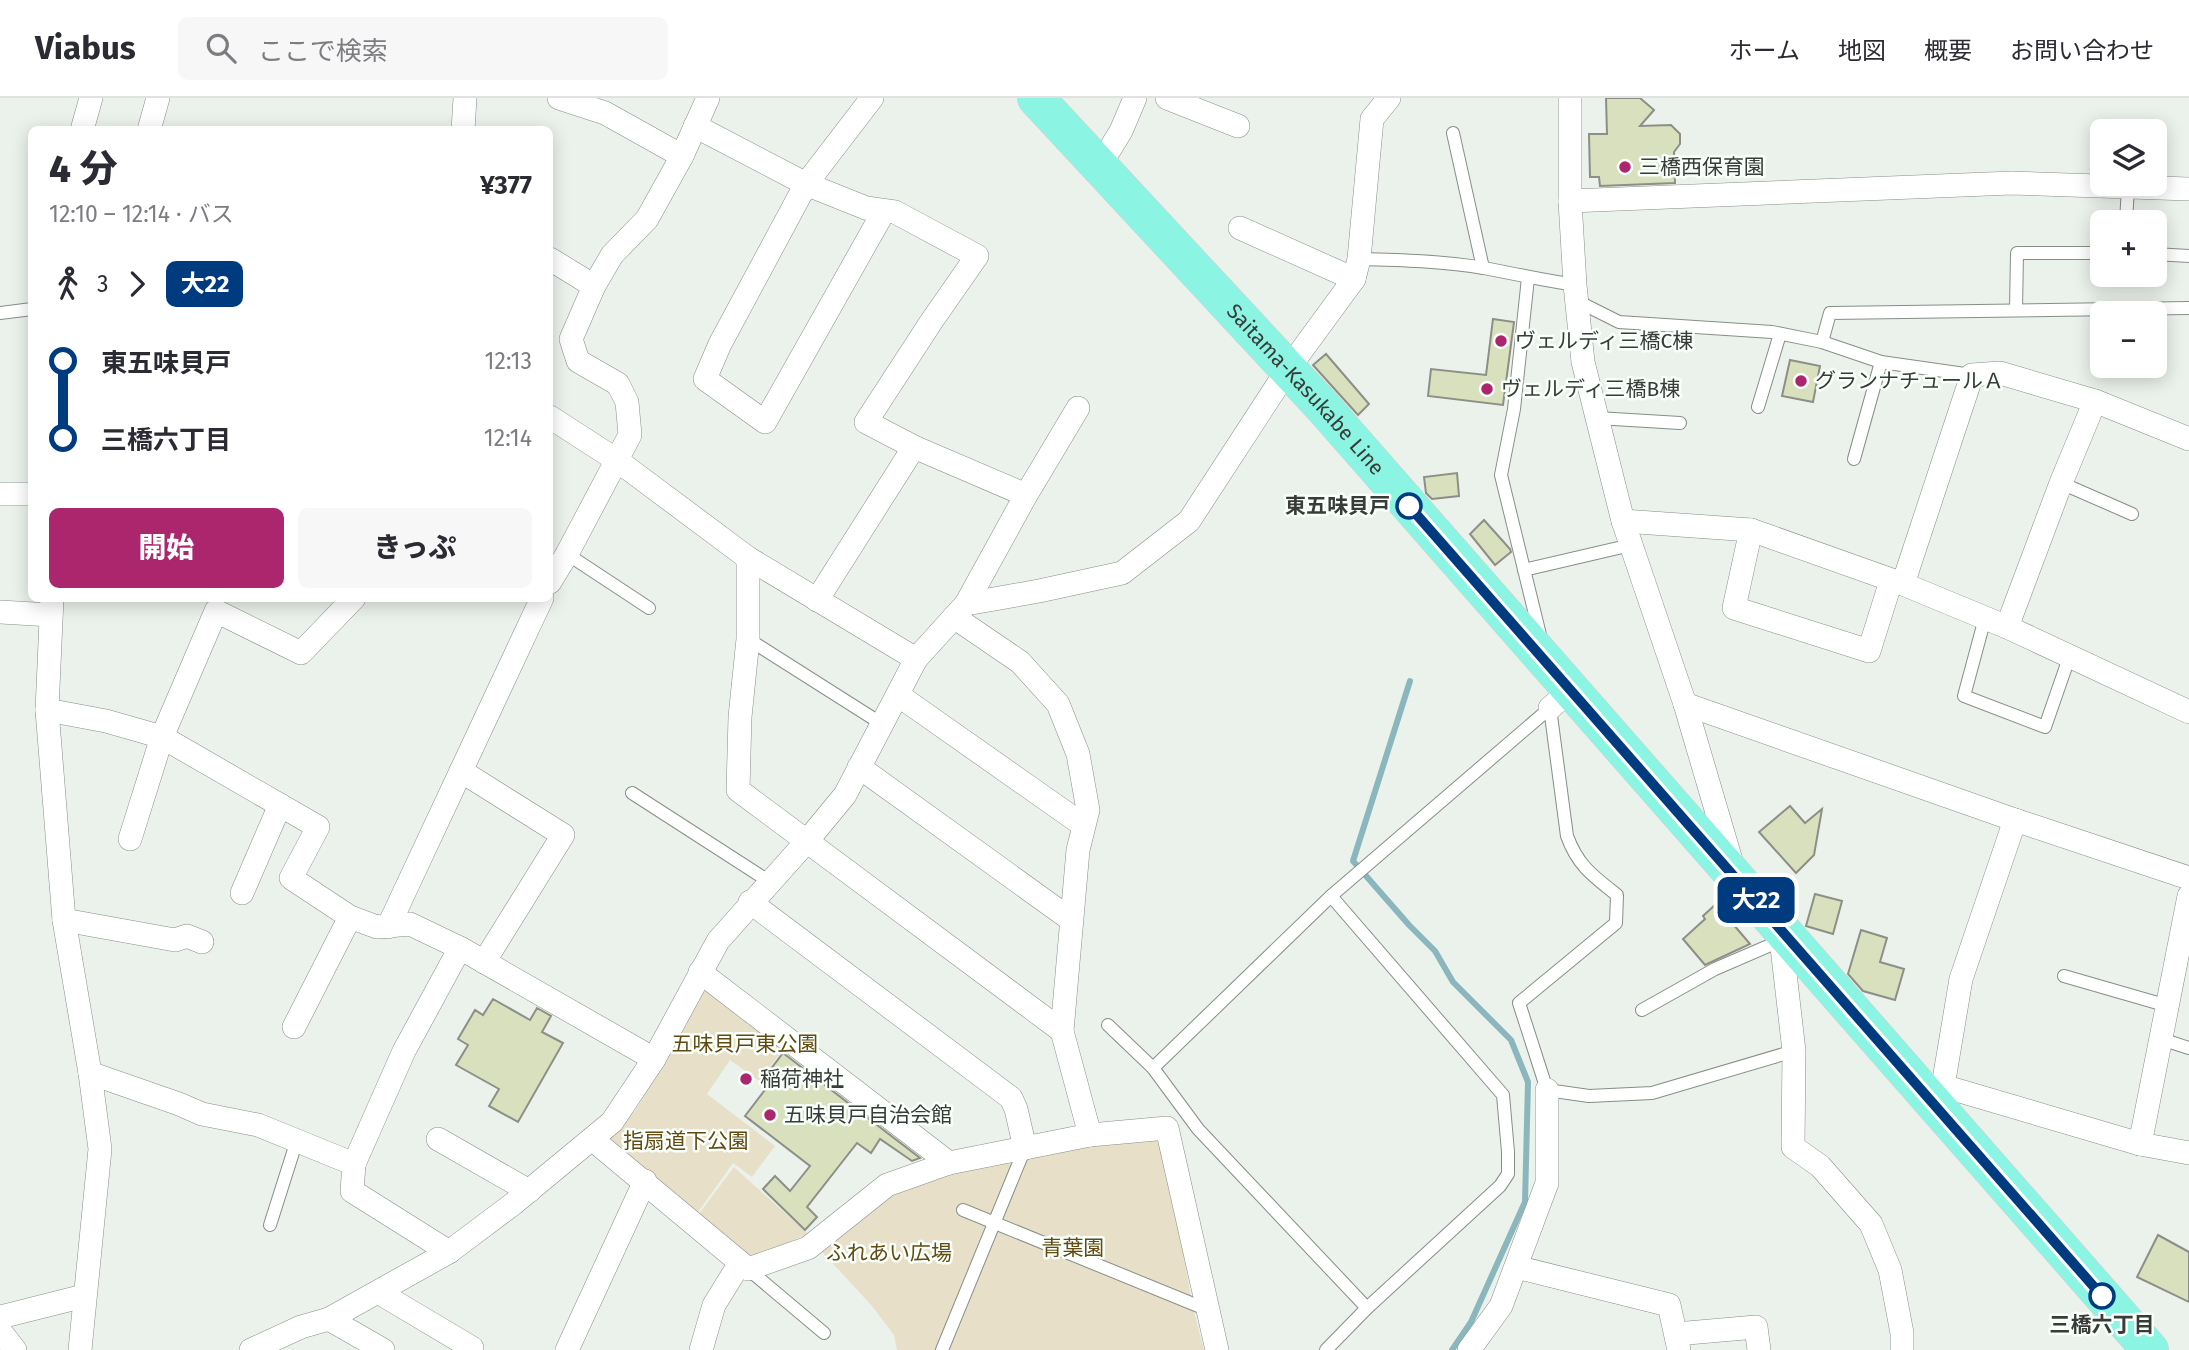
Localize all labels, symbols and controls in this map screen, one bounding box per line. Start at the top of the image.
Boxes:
search box [178,17,668,80]
text: Viabus [35,28,136,68]
icon: search [202,29,240,67]
text: ここで検索 [258,36,388,67]
text: ホーム [1729,37,1800,65]
text: 地図 [1838,37,1886,65]
text: 概要 [1924,37,1972,65]
text: お問い合わせ [2010,37,2154,65]
map controls [2090,119,2167,378]
button: layers [2090,119,2167,196]
text: 4 分 [49,146,118,192]
place label: 三橋西保育園 [1639,154,1765,180]
marker: 三橋西保育園 [1617,159,1633,175]
text: ¥377 [480,170,532,201]
text: 12:10 – 12:14 · バス [49,200,234,228]
button: + [2090,210,2167,287]
icon: walk [49,265,87,303]
icon: forward [118,265,156,303]
text: 3 [97,270,108,298]
text: 大22 [180,270,229,298]
street label: Saitama-Kasukabe Line [1221,299,1390,481]
button: − [2090,301,2167,378]
place label: ヴェルディ三橋C棟 [1515,328,1693,354]
marker: ヴェルディ三橋C棟 [1493,333,1509,349]
text: 12:13 [485,347,532,375]
text: 東五味貝戸 [101,348,231,379]
place label: グランナチュールＡ [1815,368,2004,394]
marker: グランナチュールＡ [1793,373,1809,389]
place label: ヴェルディ三橋B棟 [1501,376,1680,402]
marker: ヴェルディ三橋B棟 [1479,381,1495,397]
text: 12:14 [484,424,532,452]
text: 三橋六丁目 [101,425,231,456]
place label: 東五味貝戸 [1285,493,1390,519]
marker: 東五味貝戸 [1396,493,1422,519]
button: 開始 [49,508,284,588]
button: きっぷ [298,508,532,588]
line badge: 大22 [1716,877,1796,923]
text: 大22 [1732,886,1780,914]
park label: 五味貝戸東公園 [672,1031,819,1057]
place label: 稲荷神社 [760,1066,844,1092]
marker: 稲荷神社 [738,1071,754,1087]
place label: 五味貝戸自治会館 [784,1102,952,1128]
marker: 五味貝戸自治会館 [762,1107,778,1123]
park label: 指扇道下公園 [623,1128,749,1154]
park label: 青葉園 [1042,1235,1105,1261]
park label: ふれあい広場 [826,1240,952,1266]
marker: 三橋六丁目 [2089,1283,2115,1309]
place label: 三橋六丁目 [2050,1312,2155,1338]

